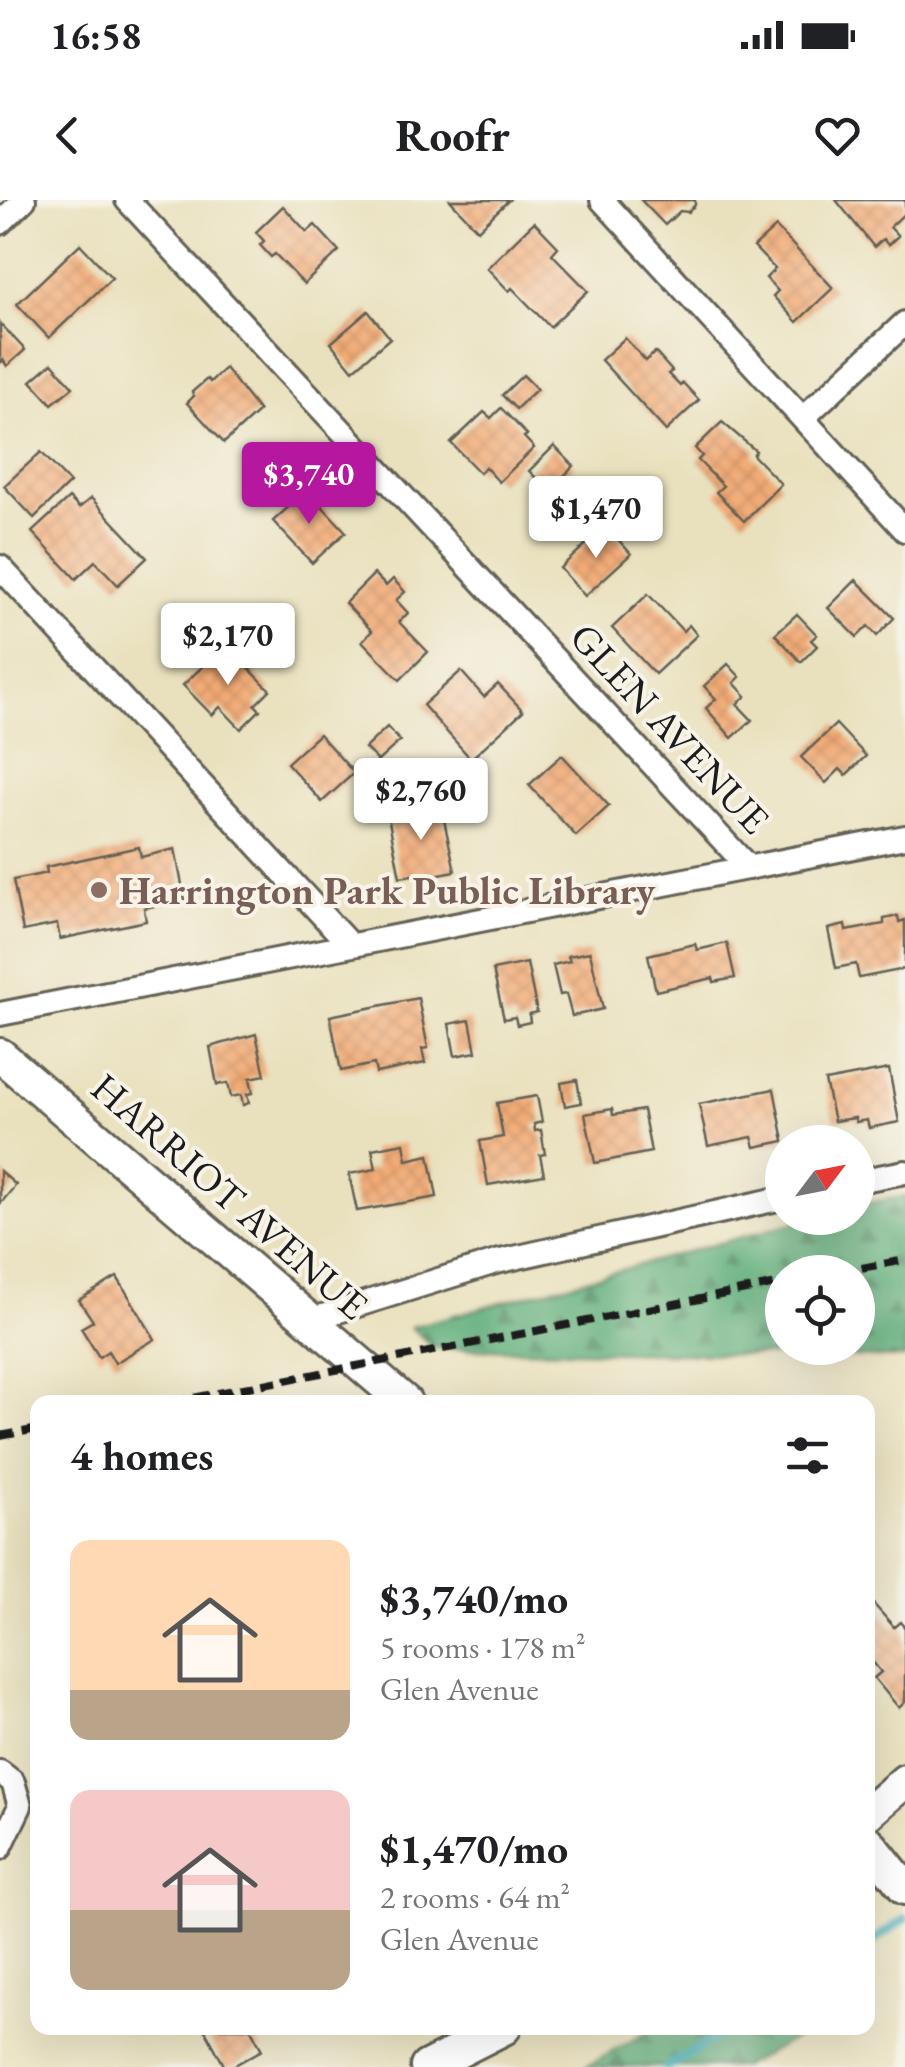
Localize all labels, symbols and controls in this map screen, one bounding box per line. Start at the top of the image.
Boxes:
text: 16:58 [50,11,141,60]
text: Roofr [395,106,510,164]
icon: back [40,108,95,163]
icon: heart [810,108,865,163]
pin: $3,740 [228,442,390,527]
text: $3,740 [264,453,354,495]
pin: $1,470 [515,476,677,561]
text: $1,470 [551,487,641,529]
pin: $2,170 [147,603,309,688]
street label: GLEN AVENUE [559,612,781,844]
text: $2,170 [183,614,273,656]
pin: $2,760 [340,758,502,843]
text: $2,760 [376,769,466,811]
place label: Harrington Park Public Library [119,864,656,916]
marker: Harrington Park Public Library [88,879,110,901]
street label: HARRIOT AVENUE [81,1061,379,1331]
north arrow [765,1125,875,1235]
map controls [765,1125,875,1365]
button: locate [765,1255,875,1365]
text: 4 homes [70,1428,213,1483]
icon: filters [780,1428,835,1483]
text: $3,740/mo [380,1571,568,1626]
icon: home [150,1580,270,1700]
text: 5 rooms · 178 m² [380,1626,586,1668]
text: Glen Avenue [380,1668,539,1710]
text: $1,470/mo [380,1821,568,1876]
icon: home [150,1830,270,1950]
text: 2 rooms · 64 m² [380,1876,570,1918]
text: Glen Avenue [380,1918,539,1960]

